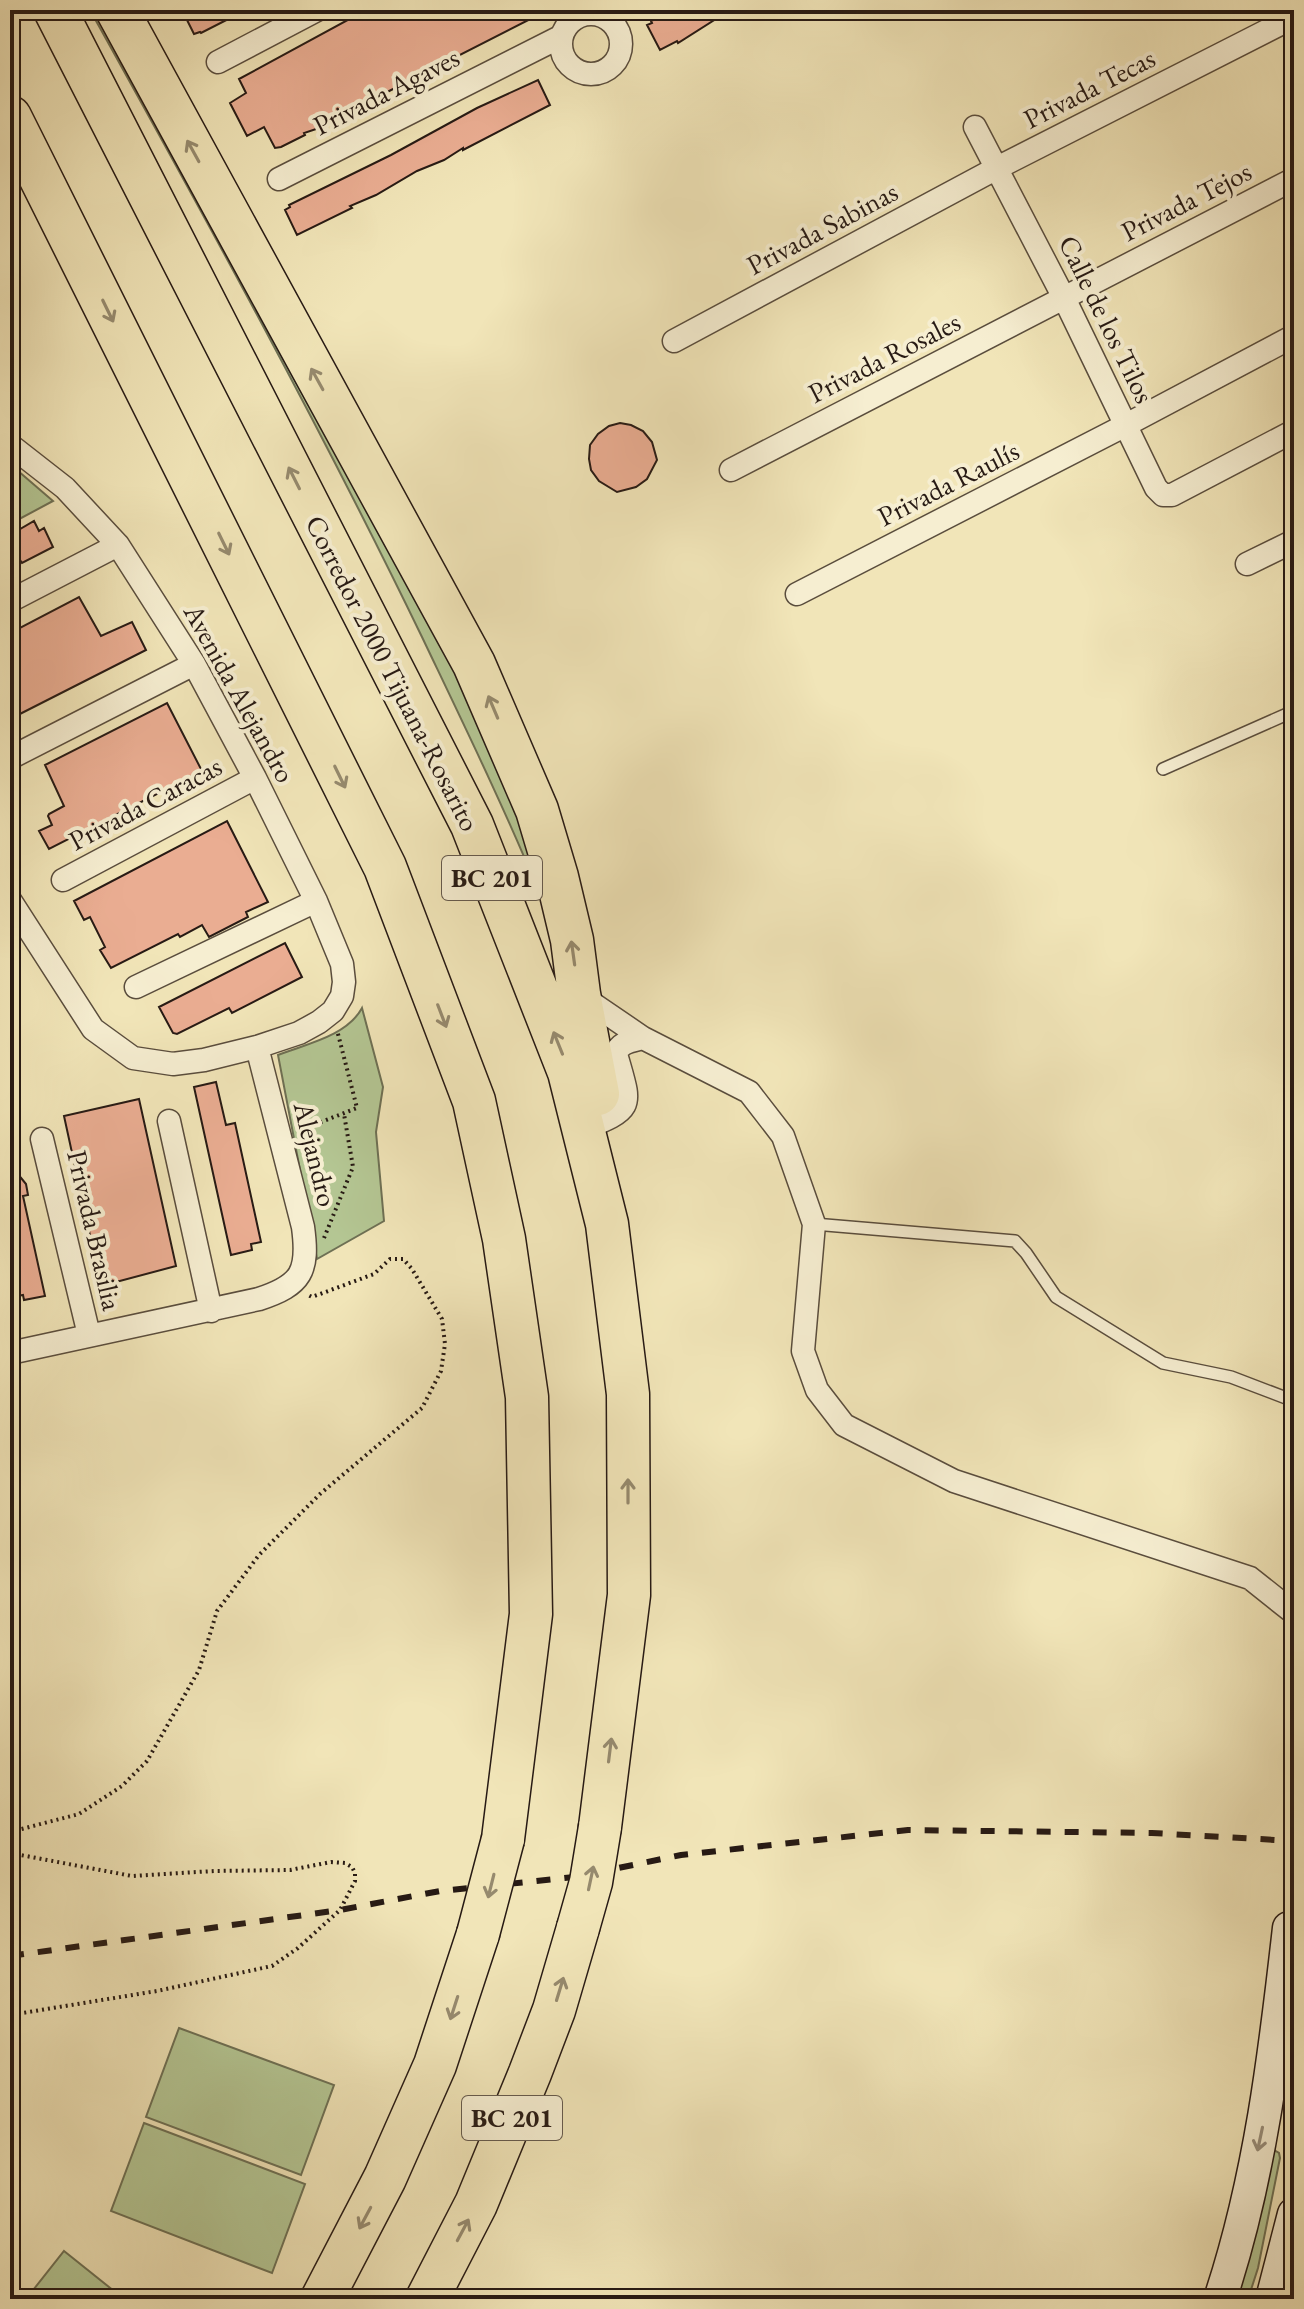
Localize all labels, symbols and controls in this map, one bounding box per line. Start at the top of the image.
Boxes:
street label: Privada Agaves [307,39,465,143]
street label: Privada Tecas [1017,39,1161,137]
one-way arrow [184,140,200,163]
street label: Privada Tejos [1115,153,1257,249]
street label: Privada Sabinas [740,173,904,283]
street label: Calle de los Tilos [1051,229,1163,409]
one-way arrow [101,299,117,323]
street label: Privada Rosales [802,303,966,411]
one-way arrow [309,368,325,392]
street label: Privada Raulís [871,432,1025,534]
one-way arrow [286,467,302,491]
street label: Corredor 2000 Tijuana-Rosarito [298,509,488,837]
one-way arrow [217,531,233,555]
street label: Avenida Alejandro [175,596,304,789]
one-way arrow [484,695,499,720]
street label: Privada Caracas [62,748,228,858]
one-way arrow [333,764,349,788]
road number: BC 201 [442,856,542,900]
one-way arrow [565,941,580,966]
one-way arrow [436,1003,450,1028]
one-way arrow [550,1031,564,1056]
street label: Alejandro [285,1097,346,1210]
street label: Privada Brasilia [59,1146,131,1314]
one-way arrow [621,1478,636,1505]
one-way arrow [602,1737,617,1764]
one-way arrow [584,1866,599,1892]
one-way arrow [483,1873,498,1899]
one-way arrow [554,1977,568,2002]
one-way arrow [445,1995,460,2020]
road number: BC 201 [462,2096,562,2140]
one-way arrow [1252,2126,1267,2152]
one-way arrow [356,2205,372,2229]
one-way arrow [455,2218,471,2242]

